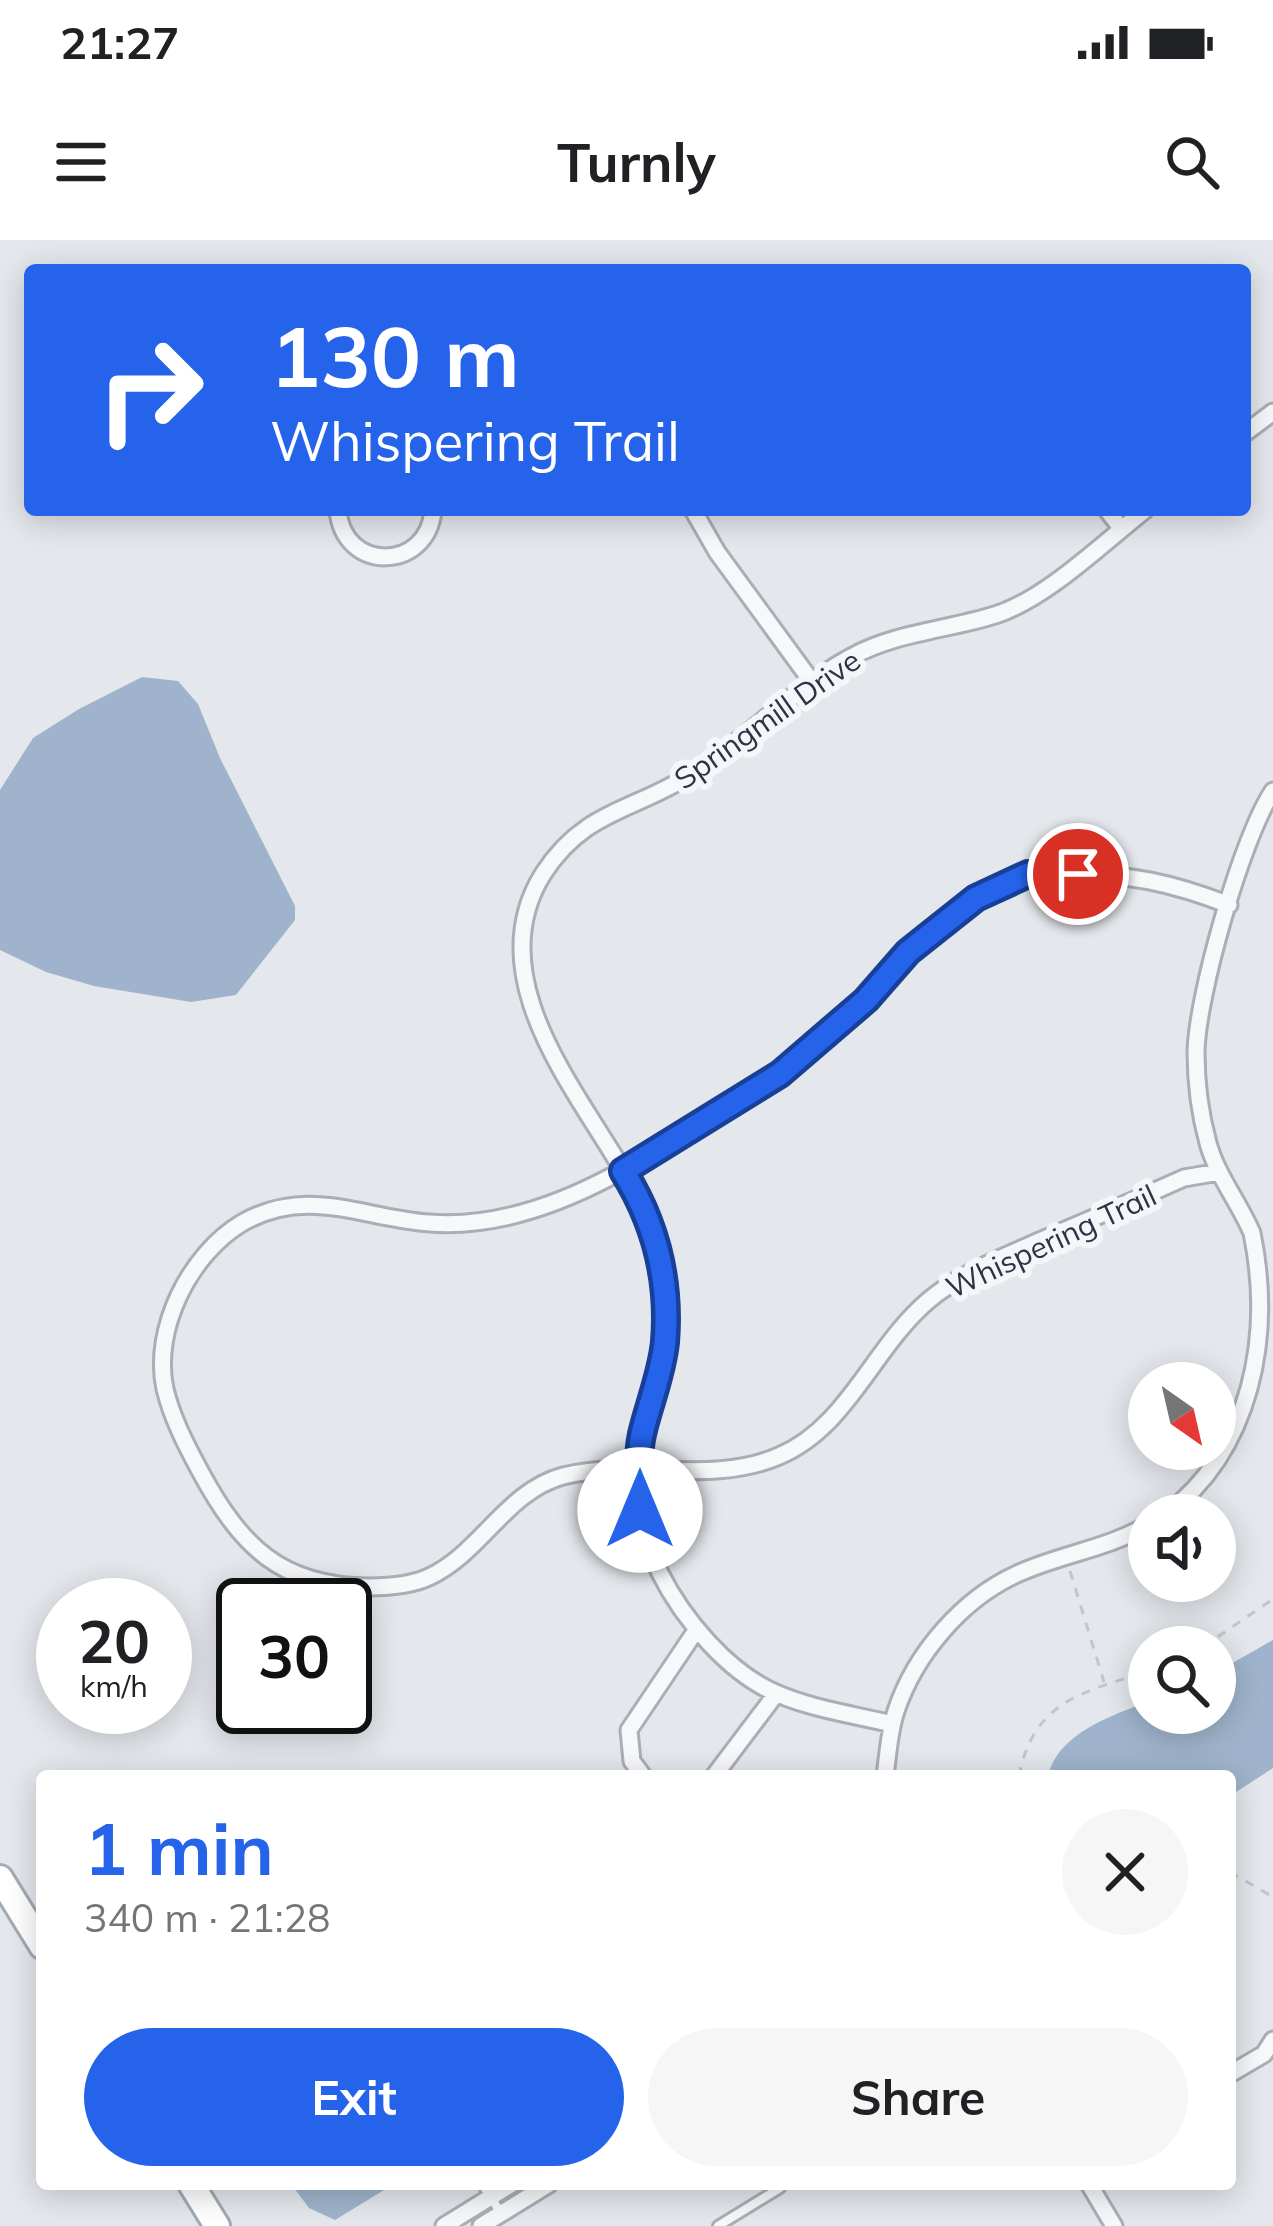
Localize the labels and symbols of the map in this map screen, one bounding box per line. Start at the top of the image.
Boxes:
street label: Springmill Drive [667,641,867,797]
pin [1027,823,1129,925]
street label: Whispering Trail [940,1176,1162,1306]
north arrow [1128,1362,1236,1470]
position arrow [577,1447,703,1573]
speed limit sign: 30 [216,1578,372,1734]

